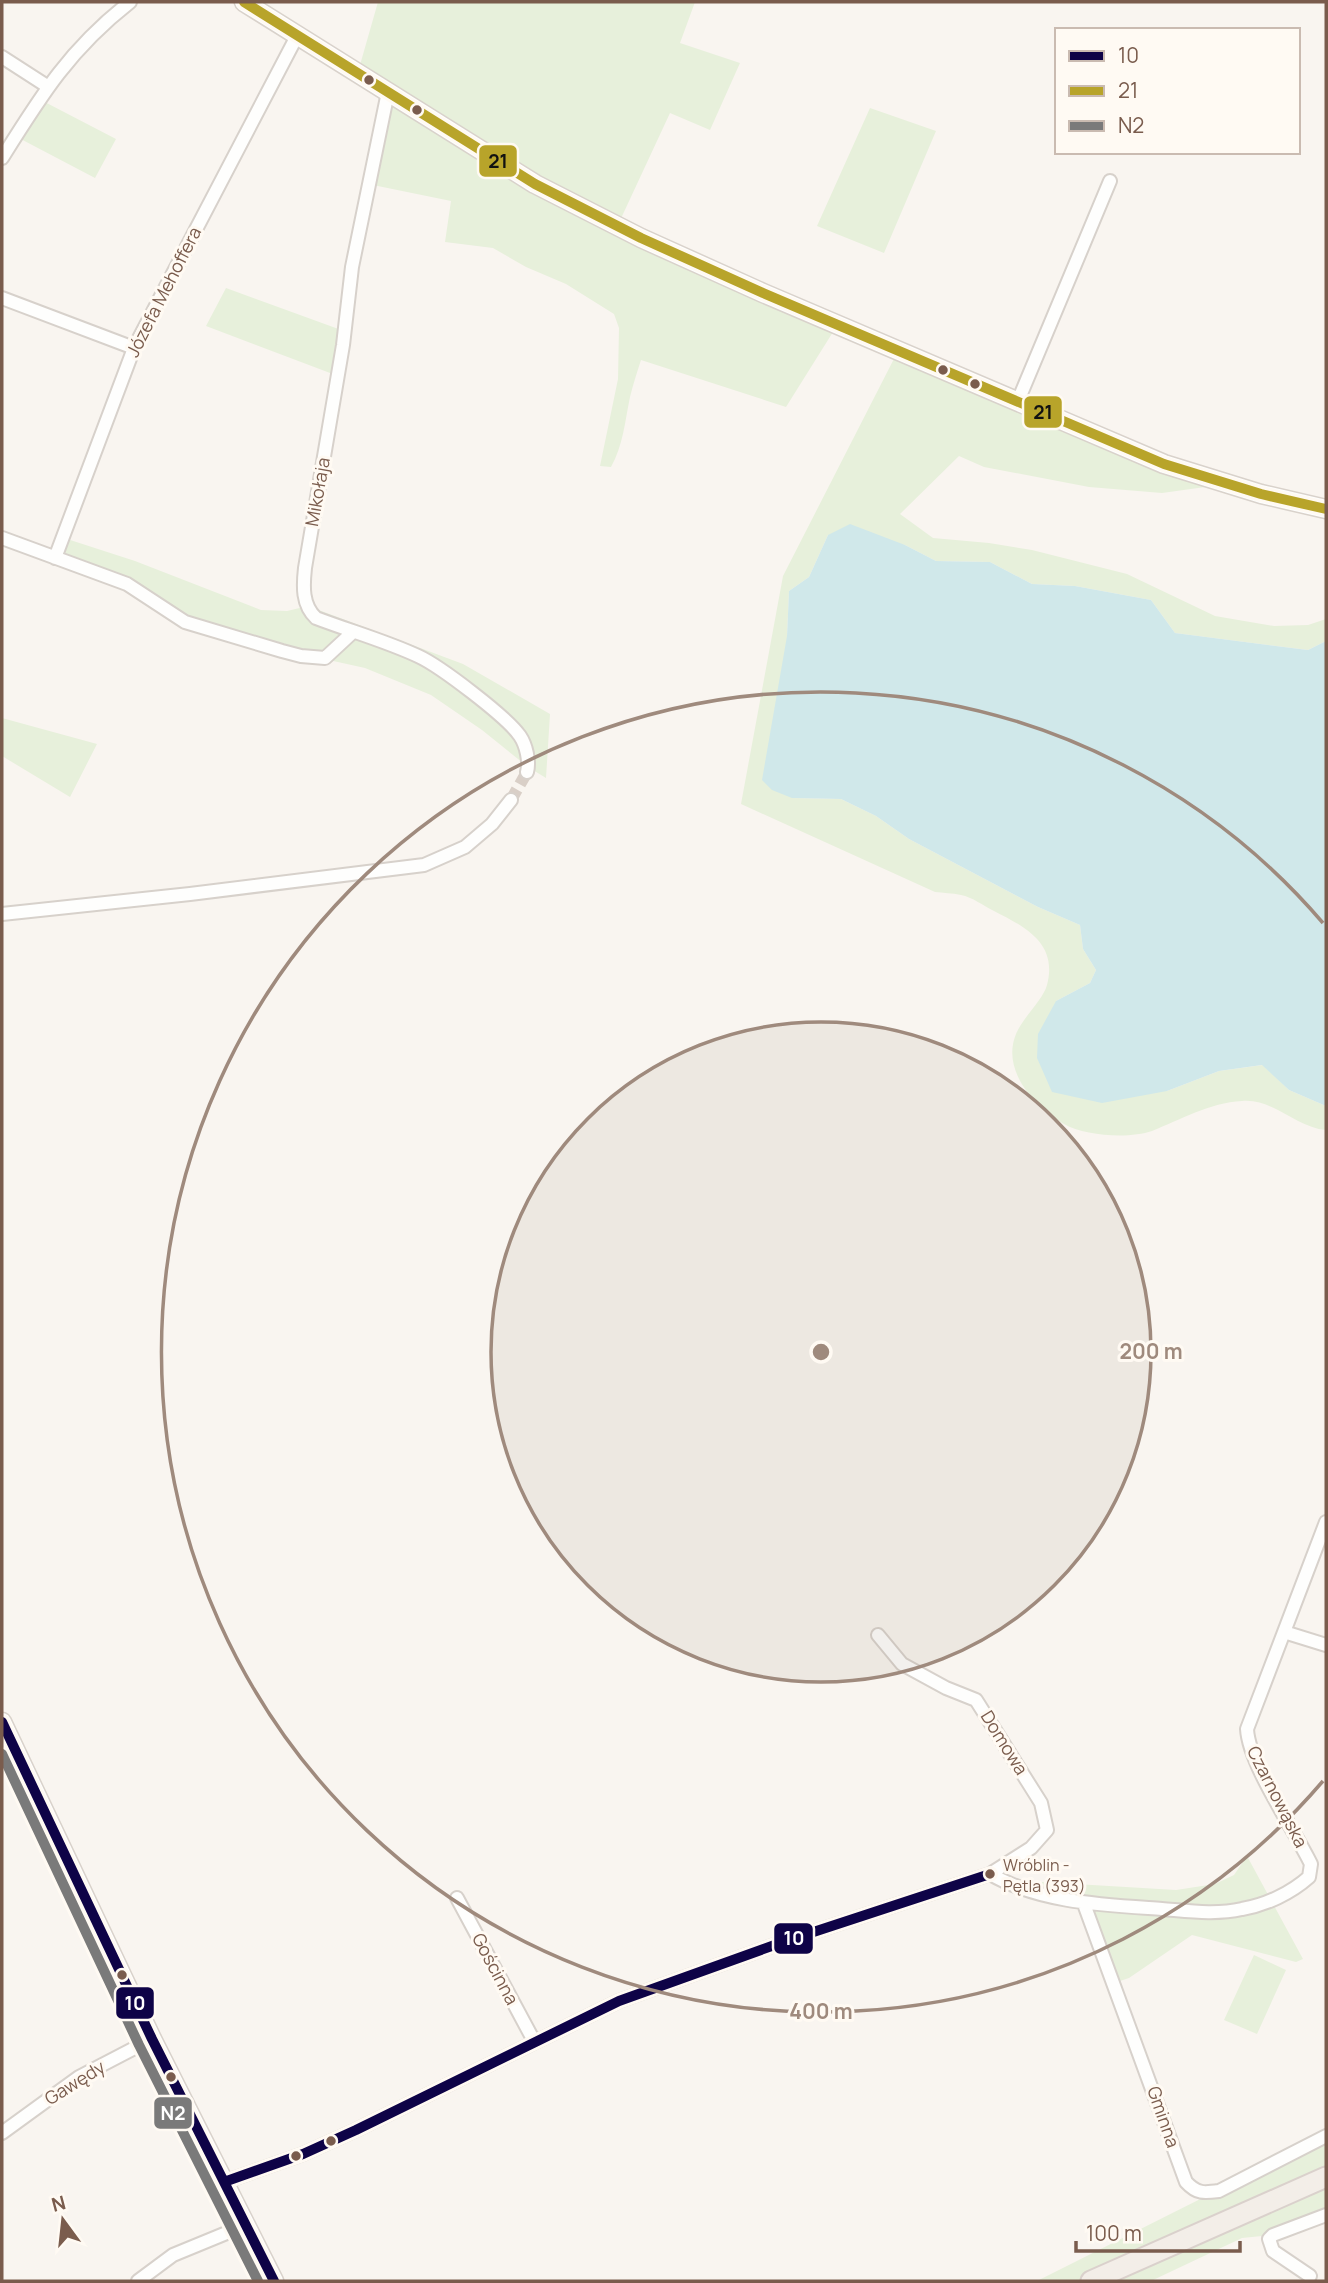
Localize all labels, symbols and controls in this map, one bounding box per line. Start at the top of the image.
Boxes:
legend [1055,28,1300,154]
text: 10 [1118,41,1139,69]
unlabelled marker [362,73,376,87]
text: 21 [1118,76,1138,104]
unlabelled marker [410,103,424,117]
text: N2 [1118,111,1144,139]
line badge: 21 [478,144,518,178]
text: 21 [488,148,508,174]
street label: Józefa Mehoffera [120,222,206,361]
unlabelled marker [936,363,950,377]
unlabelled marker [968,377,982,391]
line badge: 21 [1023,395,1063,429]
text: 21 [1033,399,1053,425]
street label: Mikołaja [299,455,335,528]
text: 200 m [1119,1337,1183,1365]
centre of rings [809,1340,833,1364]
street label: Domowa [976,1706,1034,1779]
street label: Czarnowąska [1242,1742,1314,1851]
place label: Wróblin - Pętla (393) [1003,1854,1086,1897]
marker: Wróblin - Pętla (393) [983,1867,997,1881]
line badge: 10 [773,1922,814,1955]
text: 10 [784,1925,804,1951]
street label: Gościnna [467,1928,525,2009]
unlabelled marker [115,1968,129,1982]
line badge: 10 [115,1986,155,2020]
text: 10 [125,1990,145,2016]
text: 400 m [789,1997,853,2025]
street label: Gawędy [40,2054,110,2110]
unlabelled marker [164,2070,178,2084]
street label: Gminna [1142,2083,1186,2151]
line badge: N2 [153,2096,193,2130]
text: N2 [161,2100,185,2126]
unlabelled marker [324,2134,338,2148]
unlabelled marker [289,2149,303,2163]
north arrow [28,2185,98,2255]
text: N [49,2189,69,2218]
scale bar [1076,2210,1240,2254]
text: 100 m [1086,2219,1142,2247]

